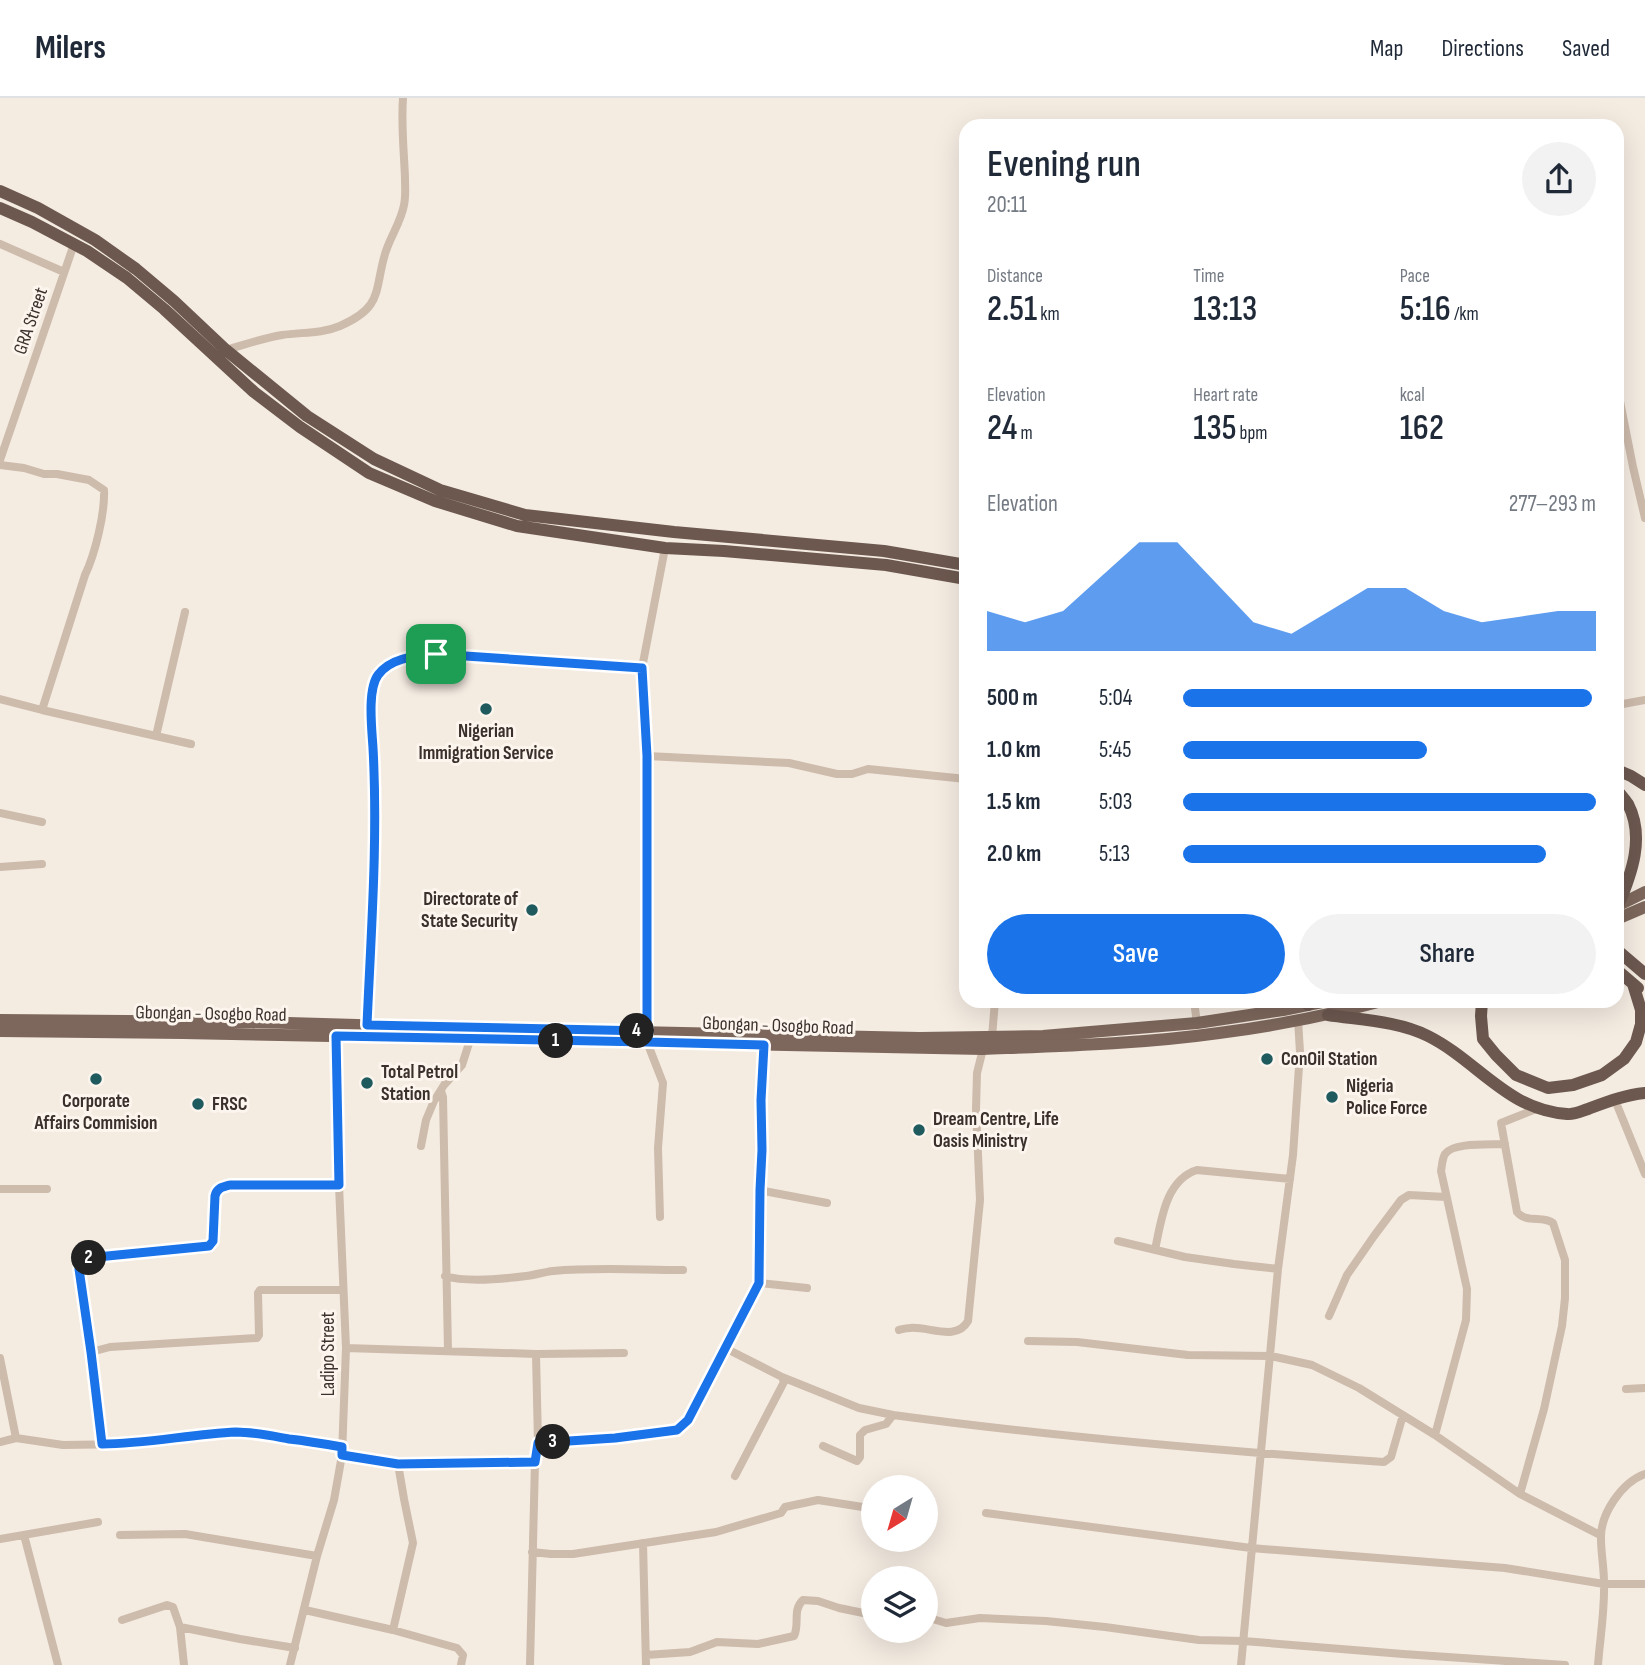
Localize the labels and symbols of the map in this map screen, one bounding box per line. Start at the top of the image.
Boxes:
street label: GRA Street [9,284,53,358]
pin [406,624,466,684]
marker: Nigerian Immigration Service [478,701,494,717]
place label: Nigerian Immigration Service [418,720,554,765]
place label: Directorate of State Security [421,888,519,933]
marker: Directorate of State Security [524,902,540,918]
street label: Gbongan - Osogbo Road [135,1001,287,1027]
street label: Gbongan - Osogbo Road [702,1012,854,1040]
pin: 4 [620,1014,654,1048]
pin: 1 [538,1024,574,1058]
place label: ConOil Station [1281,1048,1377,1071]
marker: ConOil Station [1259,1051,1275,1067]
place label: Total Petrol Station [381,1061,458,1106]
marker: Corporate Affairs Commision [88,1071,104,1087]
marker: Total Petrol Station [359,1075,375,1091]
place label: Nigeria Police Force [1346,1075,1427,1120]
marker: Nigeria Police Force [1324,1089,1340,1105]
place label: Corporate Affairs Commision [33,1090,158,1135]
place label: FRSC [212,1093,248,1116]
marker: FRSC [190,1096,206,1112]
place label: Dream Centre, Life Oasis Ministry [933,1108,1059,1153]
marker: Dream Centre, Life Oasis Ministry [911,1122,927,1138]
pin: 2 [72,1240,106,1276]
street label: Ladipo Street [317,1311,340,1396]
pin: 3 [536,1424,570,1460]
north arrow [861,1475,938,1552]

